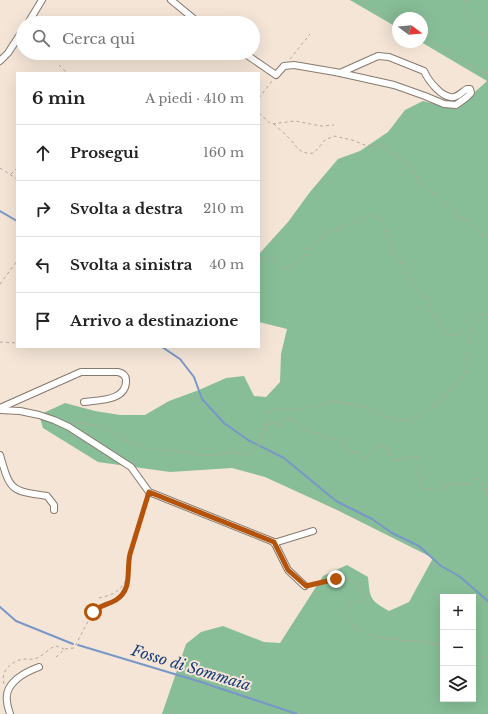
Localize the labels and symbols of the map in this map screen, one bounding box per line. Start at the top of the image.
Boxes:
north arrow [392,12,428,48]
route end [327,570,345,588]
route start [84,603,102,621]
water label: Fosso di Sommaia [128,640,253,695]

